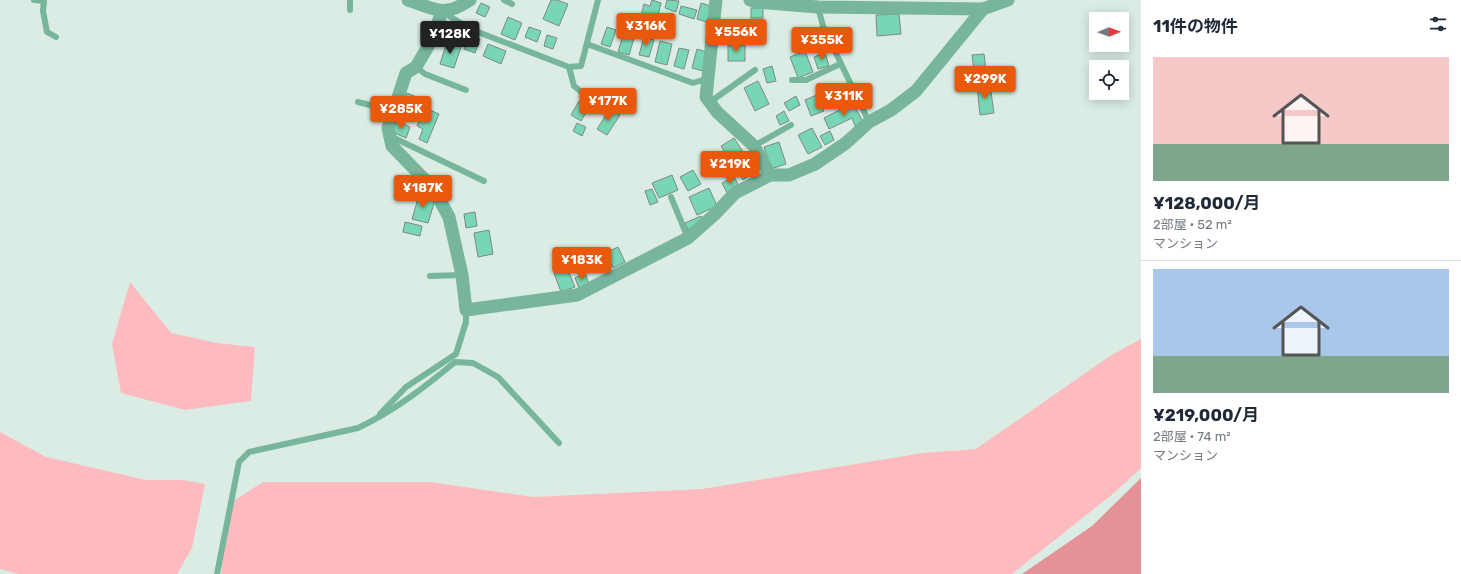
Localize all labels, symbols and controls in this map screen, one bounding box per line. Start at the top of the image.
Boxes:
north arrow [1089,12,1129,52]
map controls [1089,12,1129,100]
pin: ¥316K [618,13,674,47]
icon: filters [1427,13,1449,35]
text: 11件の物件 [1153,16,1238,36]
text: ¥316K [626,18,666,33]
pin: ¥556K [708,19,764,53]
pin: ¥128K [422,21,478,55]
text: ¥556K [715,24,757,39]
text: ¥128K [429,26,471,41]
pin: ¥355K [794,27,850,61]
text: ¥355K [801,32,843,47]
button: locate [1089,60,1129,100]
pin: ¥299K [957,66,1013,100]
text: ¥299K [964,71,1006,86]
pin: ¥311K [816,83,872,117]
icon: home [1265,83,1337,155]
pin: ¥177K [580,88,636,122]
text: ¥311K [825,88,863,103]
text: ¥177K [589,93,627,108]
pin: ¥285K [373,96,429,130]
text: ¥285K [379,101,423,116]
pin: ¥219K [702,151,758,185]
text: ¥219K [710,156,750,171]
pin: ¥187K [395,175,451,209]
text: ¥187K [403,180,443,195]
text: ¥128,000/月 [1153,193,1261,213]
text: 2部屋 · 52 m² [1153,217,1232,232]
text: マンション [1153,236,1218,251]
pin: ¥183K [554,247,610,281]
text: ¥183K [561,252,603,267]
icon: home [1265,295,1337,367]
text: ¥219,000/月 [1153,405,1259,425]
text: 2部屋 · 74 m² [1153,429,1231,444]
text: マンション [1153,448,1218,463]

